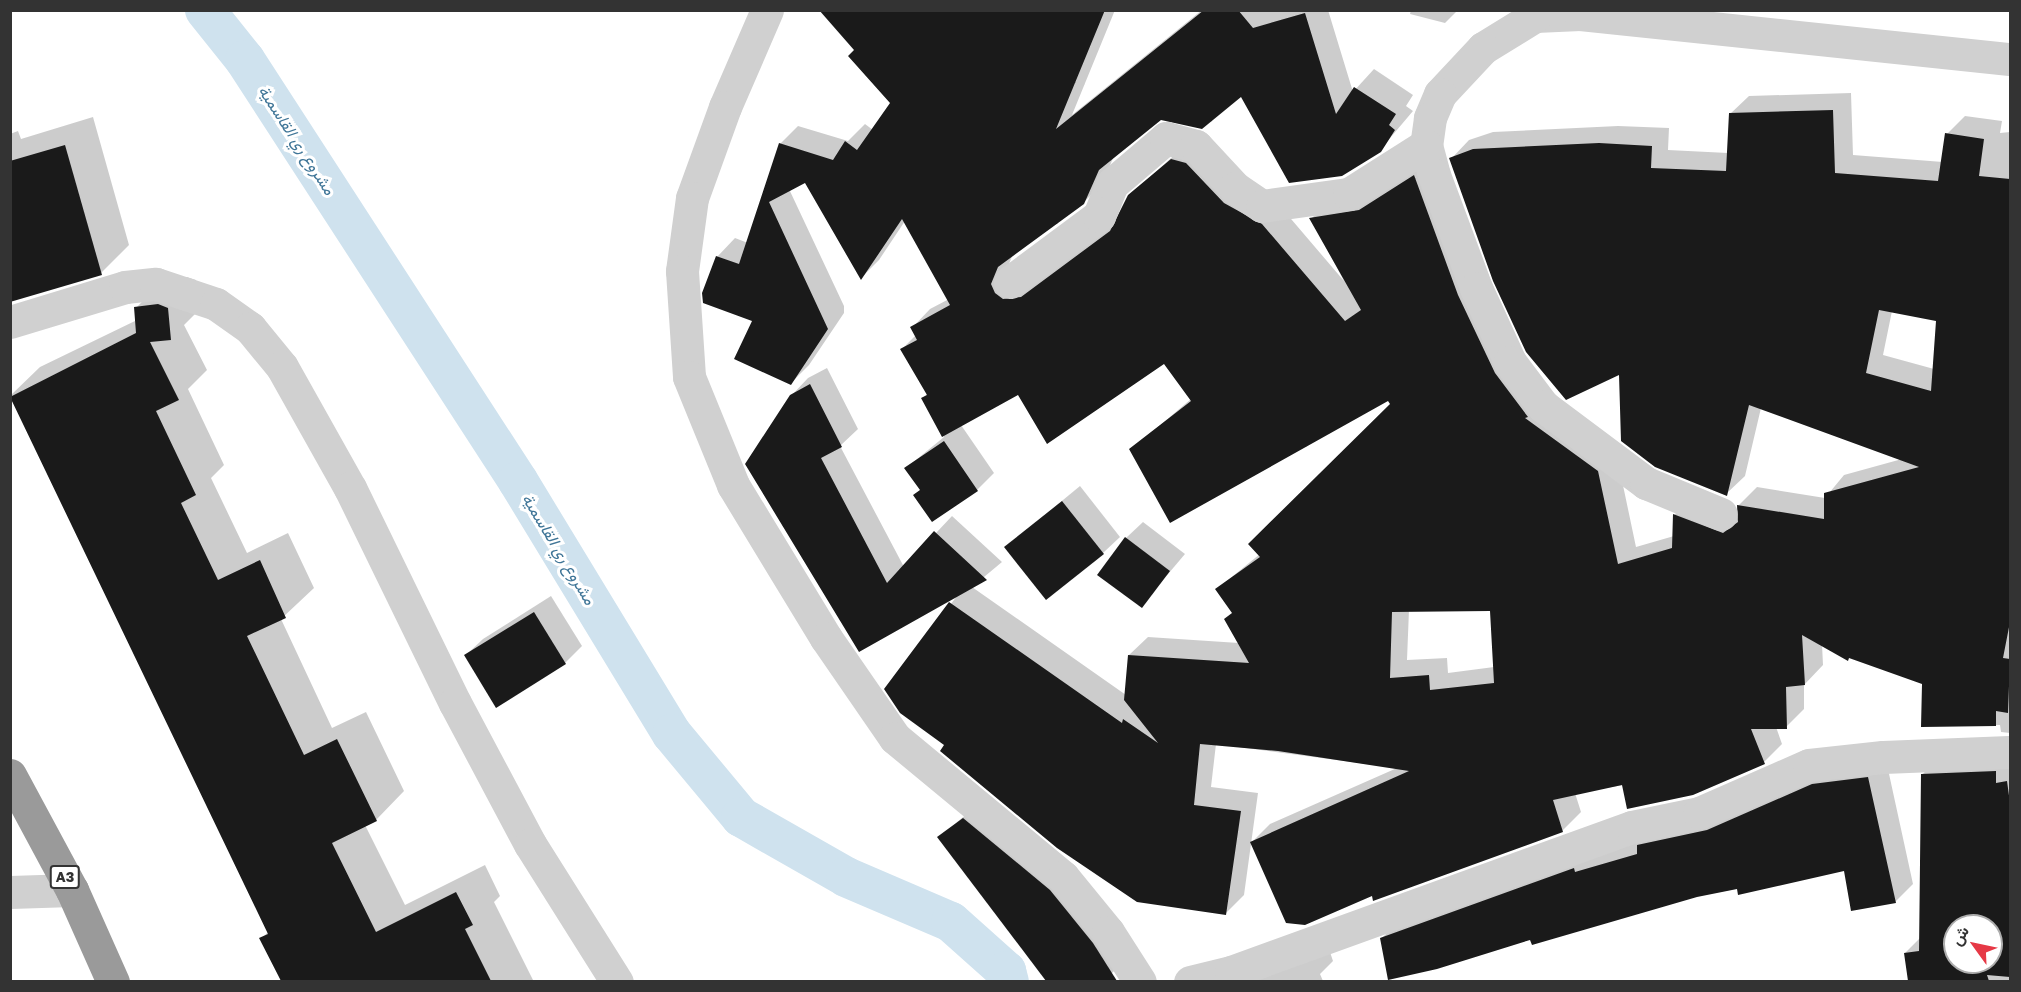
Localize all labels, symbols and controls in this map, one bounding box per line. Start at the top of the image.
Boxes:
water label: مشروع ري القاسمية [255,82,339,198]
water label: مشروع ري القاسمية [518,490,600,608]
road number: A3 [48,866,82,888]
north arrow [1943,914,2003,974]
text: ش [1946,922,1973,949]

